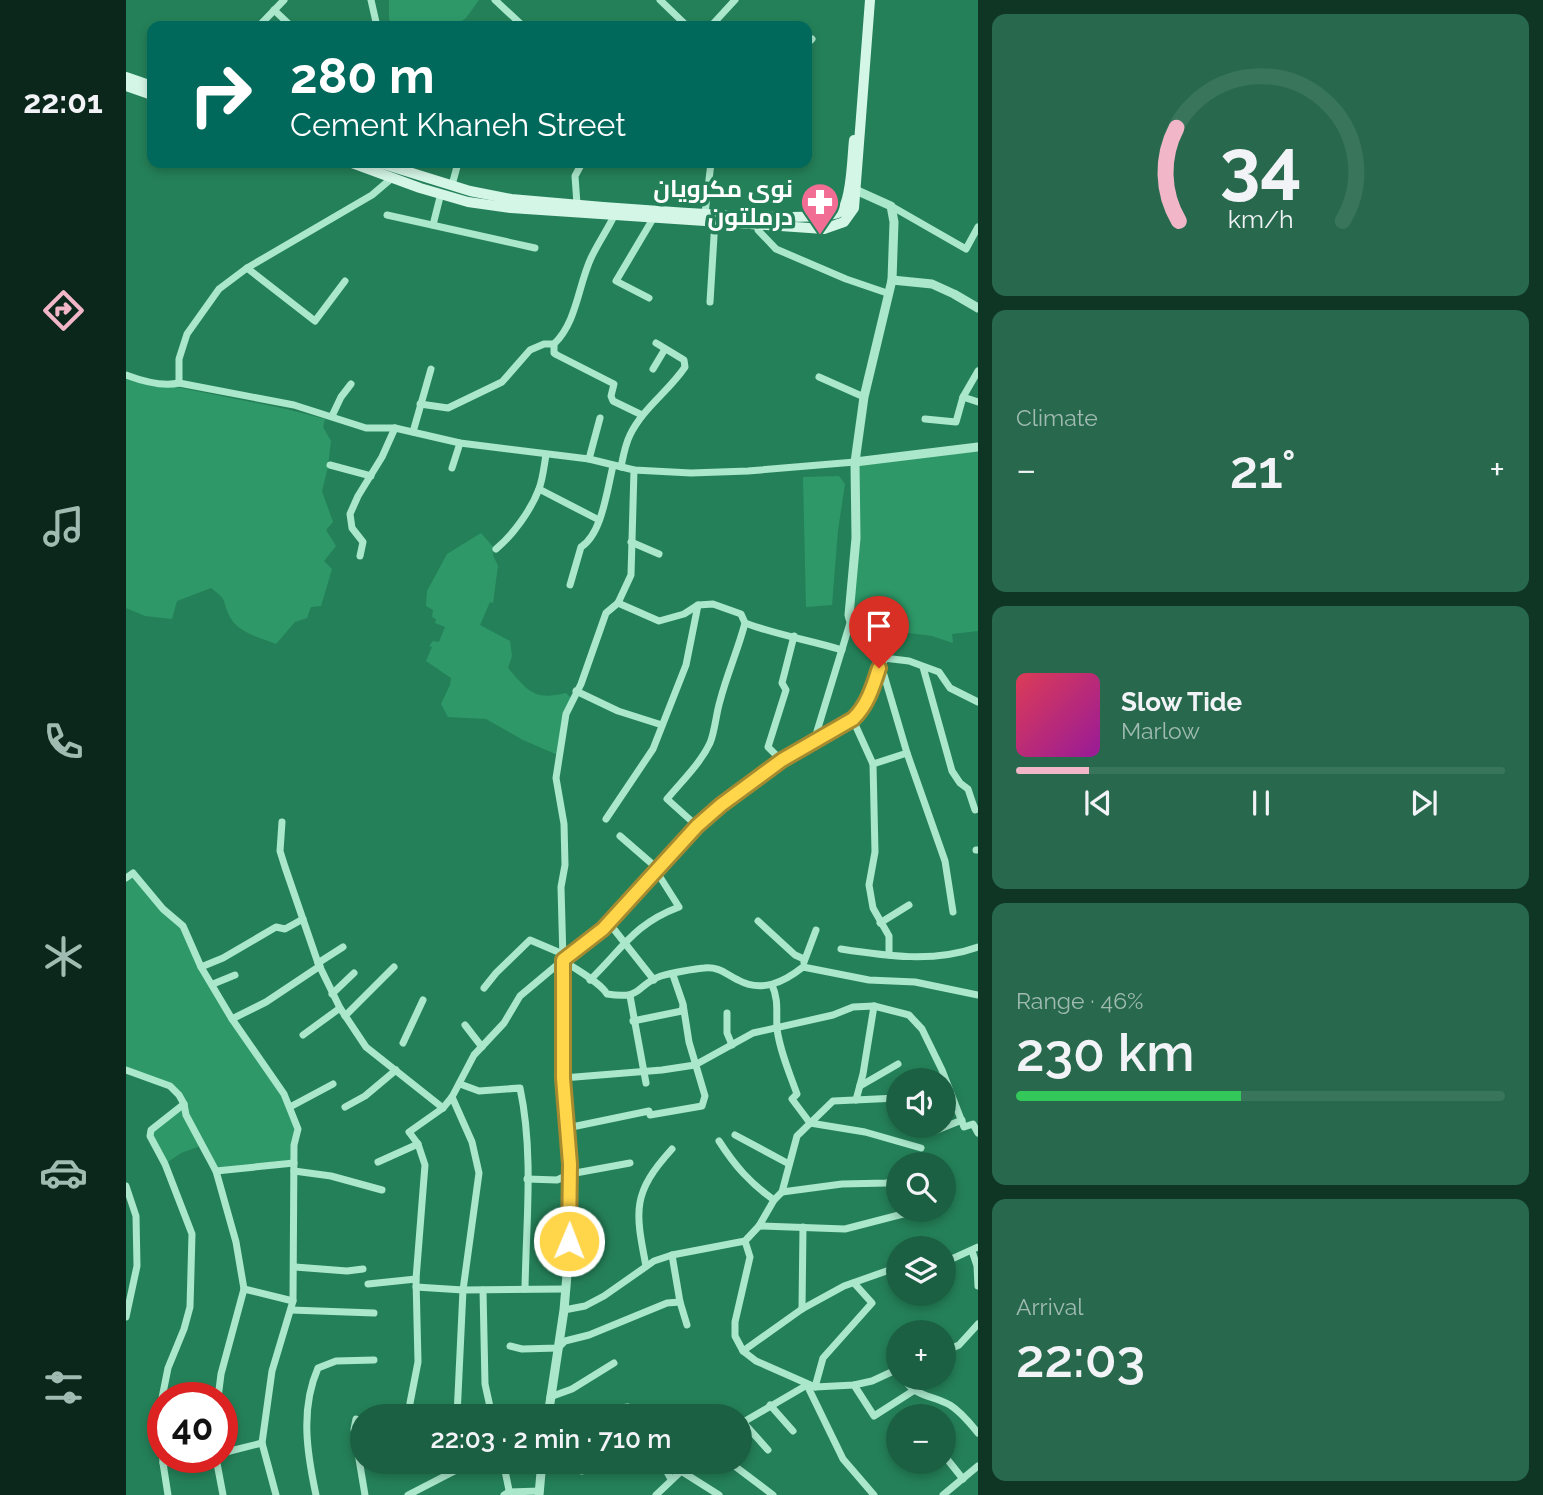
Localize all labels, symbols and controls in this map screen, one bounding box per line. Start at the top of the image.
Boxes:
text: 280 m [290,47,435,104]
icon: right [175,49,266,140]
text: 22:01 [23,83,103,120]
text: Cement Khaneh Street [290,106,626,143]
text: 34 [1219,123,1302,208]
place label: نوی مکرویان درملتون [653,174,793,231]
pharmacy icon: نوی مکرویان درملتون [799,181,841,236]
text: km/h [1228,204,1293,234]
icon: directions [39,286,88,335]
text: Climate [1016,404,1098,431]
text: 21° [1230,439,1296,500]
text: − [1016,447,1036,492]
text: + [1489,447,1505,492]
icon: music [39,502,88,551]
pin [849,596,909,668]
icon: arrive [860,607,898,645]
text: Slow Tide [1121,687,1242,717]
icon: phone [39,717,88,766]
text: Marlow [1121,717,1200,744]
icon: previous [1079,784,1117,822]
icon: pause [1242,784,1280,822]
icon: next [1405,784,1443,822]
icon: climate [39,932,88,981]
text: Range · 46% [1016,987,1143,1014]
text: 230 km [1016,1022,1195,1083]
map controls [886,1068,956,1474]
button: sound [886,1068,956,1138]
icon: car [39,1148,88,1197]
button: search [886,1152,956,1222]
position arrow [532,1204,606,1278]
button: layers [886,1236,956,1306]
text: Arrival [1016,1293,1083,1320]
button: + [886,1320,956,1390]
text: 22:03 [1016,1328,1145,1389]
icon: filters [39,1363,88,1412]
speed limit sign: 40 [147,1382,238,1473]
button: − [886,1404,956,1474]
text: 22:03 · 2 min · 710 m [431,1424,671,1454]

